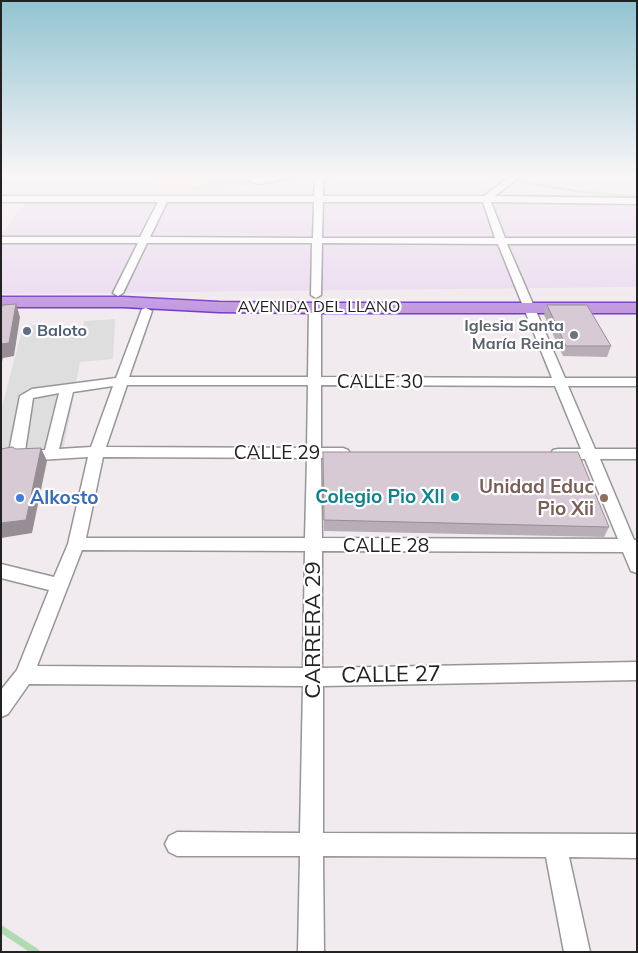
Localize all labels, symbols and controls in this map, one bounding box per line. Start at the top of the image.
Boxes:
street label: AVENIDA DEL LLANO [238,297,400,317]
place label: Iglesia Santa María Reina [464,316,564,354]
place label: Baloto [37,321,87,341]
marker: Baloto [21,325,33,337]
marker: Iglesia Santa María Reina [568,329,580,341]
street label: CALLE 30 [337,371,423,393]
street label: CALLE 29 [234,442,320,464]
place label: Unidad Educ Pio Xii [479,476,594,520]
place label: Colegio Pio XII [315,486,445,508]
place label: Alkosto [30,487,99,509]
marker: Colegio Pio XII [449,491,461,503]
marker: Alkosto [14,492,26,504]
marker: Unidad Educ Pio Xii [598,492,610,504]
street label: CALLE 28 [343,535,429,557]
street label: CARRERA 29 [300,561,326,699]
street label: CALLE 27 [341,661,441,689]

